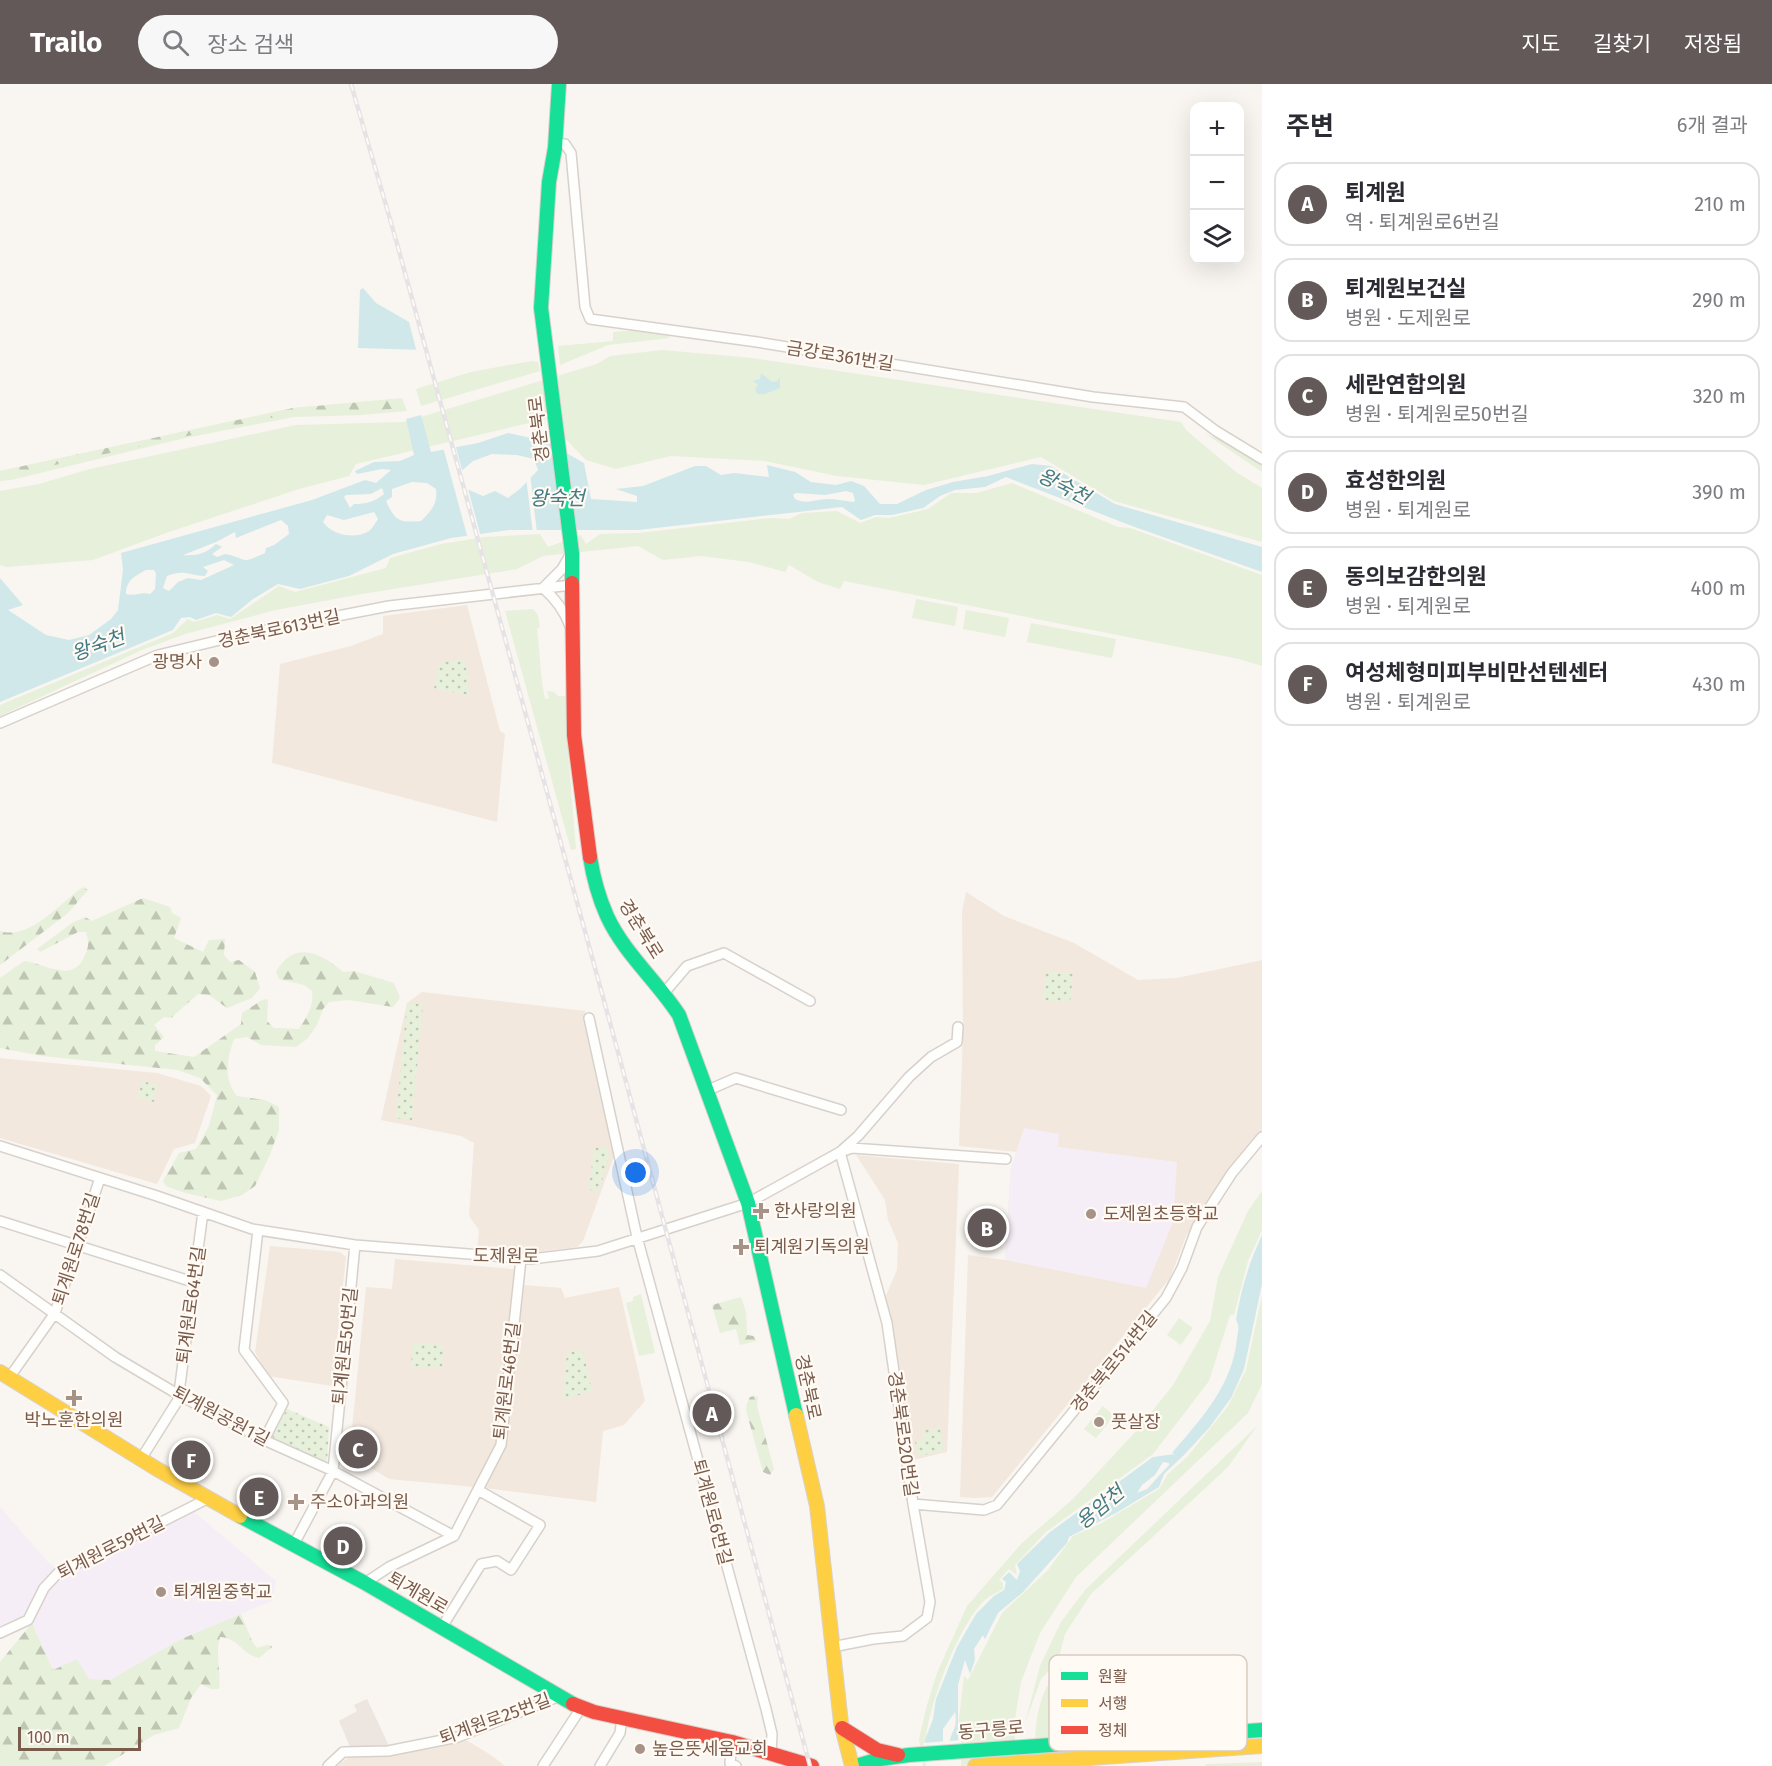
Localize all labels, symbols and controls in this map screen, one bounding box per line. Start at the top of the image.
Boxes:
search box [138,15,558,69]
text: Trailo [30,26,102,59]
icon: search [159,26,192,59]
text: 장소 검색 [207,31,294,58]
text: 지도 [1521,31,1560,57]
text: 길찾기 [1593,31,1651,57]
text: 저장됨 [1684,31,1742,57]
map controls [1190,102,1244,264]
button: + [1190,102,1244,156]
text: 주변 [1286,111,1334,142]
text: 6개 결과 [1677,113,1748,137]
button: − [1190,156,1244,210]
text: 퇴계원 [1345,179,1406,206]
text: A [1302,192,1313,216]
text: 210 m [1694,192,1746,216]
button: layers [1190,210,1244,264]
text: 역 · 퇴계원로6번길 [1345,210,1500,234]
text: 퇴계원보건실 [1345,275,1466,302]
text: B [1301,288,1314,312]
text: 290 m [1692,288,1746,312]
text: 병원 · 도제원로 [1345,306,1471,330]
street label: 금강로361번길 [785,337,895,375]
text: 세란연합의원 [1345,371,1466,398]
text: C [1302,384,1313,408]
text: 320 m [1693,384,1746,408]
street label: 경춘북로 [524,395,554,463]
text: 병원 · 퇴계원로50번길 [1345,402,1529,426]
water label: 왕숙천 [1034,463,1096,510]
text: 효성한의원 [1345,467,1446,494]
text: D [1301,480,1314,504]
text: 390 m [1692,480,1746,504]
water label: 왕숙천 [529,486,587,510]
text: 병원 · 퇴계원로 [1345,498,1471,522]
text: 동의보감한의원 [1345,563,1487,590]
text: E [1302,576,1313,600]
text: 400 m [1691,576,1746,600]
text: 병원 · 퇴계원로 [1345,594,1471,618]
street label: 경춘북로613번길 [216,605,342,653]
water label: 왕숙천 [68,623,130,666]
place label: 광명사 [152,651,202,673]
marker: 광명사 [207,655,221,669]
text: 여성체형미피부비만선텐센터 [1345,659,1608,686]
text: F [1303,672,1312,696]
text: 430 m [1692,672,1746,696]
text: 병원 · 퇴계원로 [1345,690,1471,714]
street label: 경춘북로 [614,895,668,963]
your location [621,1158,650,1187]
street label: 퇴계원로78번길 [47,1190,105,1308]
place label: 한사랑의원 [774,1200,857,1222]
marker: 한사랑의원 [752,1202,770,1220]
place label: 도제원초등학교 [1103,1203,1219,1225]
pin: B [968,1206,1006,1250]
marker: 도제원초등학교 [1084,1207,1098,1221]
place label: 퇴계원기독의원 [754,1236,870,1258]
marker: 퇴계원기독의원 [732,1238,750,1256]
street label: 도제원로 [473,1244,539,1268]
street label: 퇴계원로64번길 [172,1245,210,1365]
street label: 퇴계원로50번길 [328,1286,362,1406]
street label: 경춘북로514번길 [1066,1307,1162,1417]
street label: 퇴계원로46번길 [489,1321,525,1441]
street label: 경춘북로 [790,1352,826,1422]
street label: 경춘북로520번길 [883,1370,923,1498]
street label: 퇴계원공원1길 [169,1381,273,1451]
marker: 박노훈한의원 [65,1389,83,1407]
pin: A [692,1390,732,1436]
place label: 박노훈한의원 [24,1409,124,1431]
place label: 풋살장 [1111,1411,1161,1433]
marker: 풋살장 [1092,1415,1106,1429]
pin: C [338,1426,378,1472]
pin: F [172,1438,210,1482]
street label: 퇴계원로6번길 [687,1457,737,1567]
pin: E [240,1474,278,1520]
water label: 용암천 [1071,1478,1131,1534]
place label: 주소아과의원 [310,1491,409,1513]
marker: 주소아과의원 [287,1493,305,1511]
street label: 퇴계원로59번길 [54,1512,168,1584]
pin: D [324,1524,362,1568]
street label: 퇴계원로 [384,1567,452,1619]
place label: 퇴계원중학교 [173,1581,272,1603]
marker: 퇴계원중학교 [154,1585,168,1599]
legend [1049,1655,1247,1751]
text: 원활 [1098,1667,1128,1686]
street label: 퇴계원로25번길 [436,1689,554,1749]
text: 서행 [1098,1694,1127,1713]
street label: 동구릉로 [957,1716,1025,1744]
text: 정체 [1098,1721,1127,1740]
scale bar [18,1724,141,1752]
text: 100 m [27,1728,70,1747]
place label: 높은뜻세움교회 [652,1738,768,1760]
marker: 높은뜻세움교회 [633,1742,647,1756]

